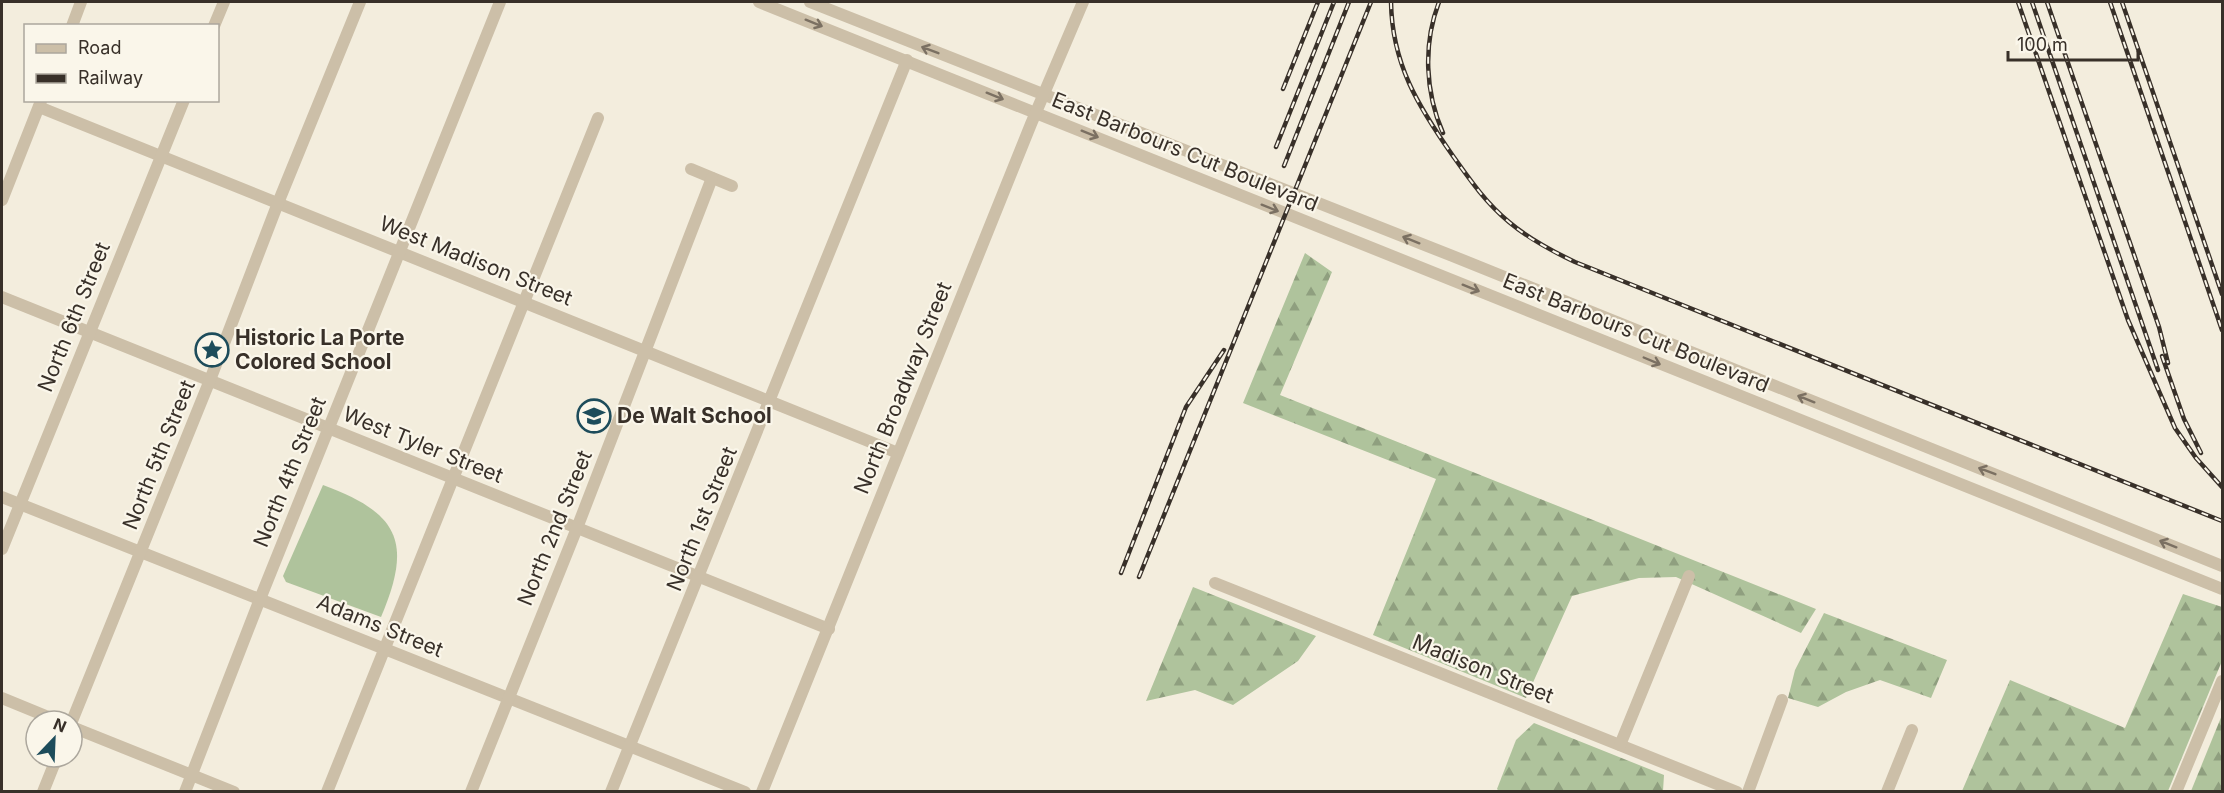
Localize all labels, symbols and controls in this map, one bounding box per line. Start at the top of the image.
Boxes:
one-way arrow [804,18,823,29]
legend [24,24,219,102]
scale bar [2008,24,2138,62]
text: 100 m [2017,34,2068,55]
text: Road [78,37,121,58]
one-way arrow [921,43,940,54]
text: Railway [78,67,143,88]
street label: East Barbours Cut Boulevard [1048,87,1322,216]
one-way arrow [985,91,1004,102]
one-way arrow [1080,129,1099,140]
one-way arrow [1261,202,1279,214]
street label: West Madison Street [376,210,576,311]
one-way arrow [1402,234,1421,245]
street label: North 6th Street [32,238,115,395]
street label: East Barbours Cut Boulevard [1499,268,1773,397]
street label: North Broadway Street [849,278,957,497]
one-way arrow [1461,283,1480,294]
place label: Historic La Porte Colored School [235,325,405,374]
place icon: Historic La Porte Colored School [194,332,230,368]
one-way arrow [1642,356,1661,367]
street label: North 5th Street [117,376,200,533]
street label: North 4th Street [248,393,331,551]
one-way arrow [1797,393,1816,404]
school or university icon: De Walt School [576,398,612,434]
street label: West Tyler Street [340,401,507,488]
place label: De Walt School [617,403,772,428]
street label: North 1st Street [661,443,742,595]
street label: North 2nd Street [512,446,597,609]
one-way arrow [1979,465,1997,476]
one-way arrow [2160,538,2178,549]
street label: Adams Street [313,589,447,662]
street label: Madison Street [1409,629,1558,708]
north arrow [24,709,84,769]
text: N [50,714,69,737]

